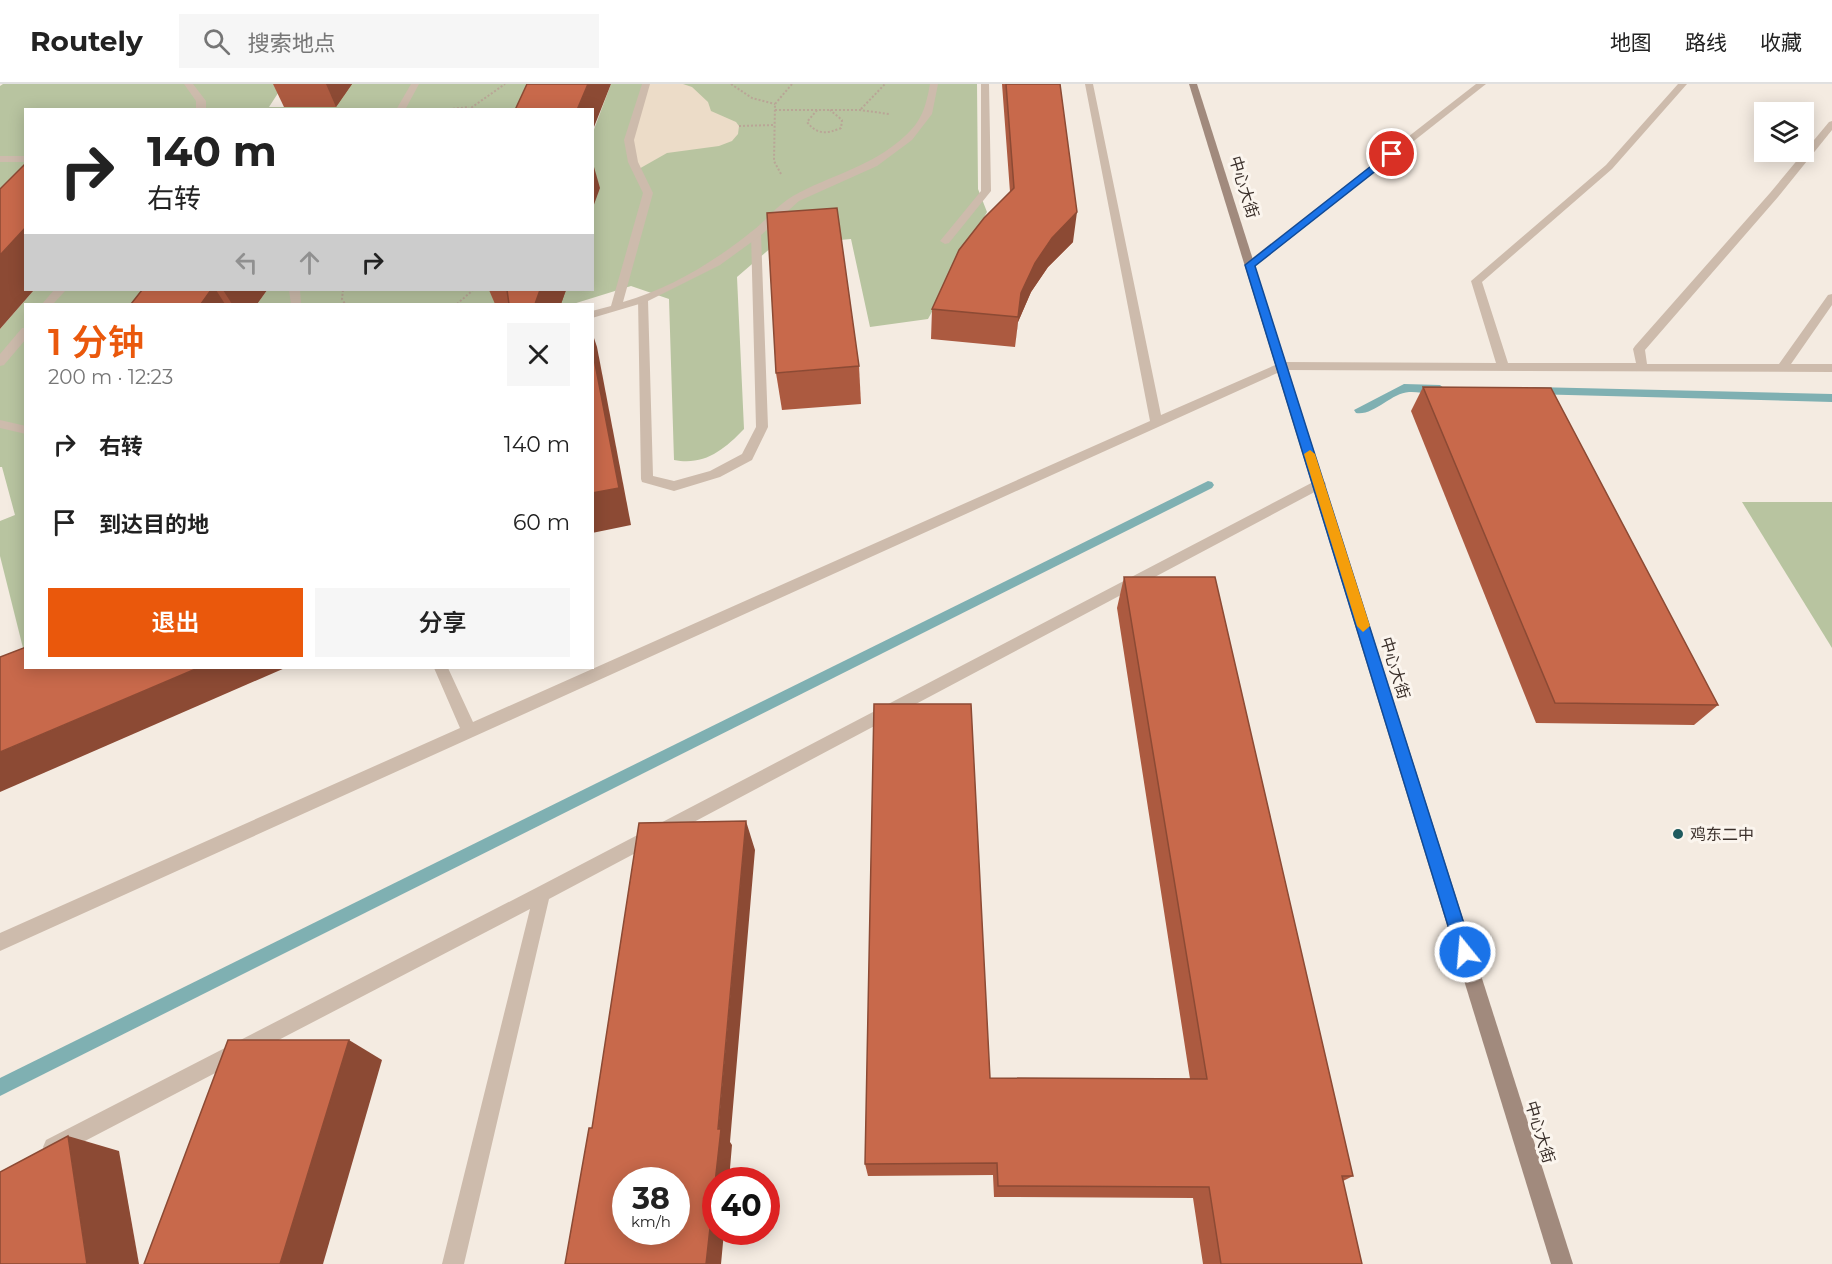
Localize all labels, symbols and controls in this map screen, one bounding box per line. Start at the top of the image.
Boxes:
search box [179,14,599,68]
text: Routely [30,24,143,58]
icon: search [200,25,233,58]
text: 搜索地点 [248,30,336,57]
text: 地图 [1610,30,1652,55]
text: 路线 [1685,30,1727,55]
text: 收藏 [1760,30,1802,55]
map controls [1754,102,1814,162]
button: layers [1754,102,1814,162]
text: 140 m [147,125,277,177]
pin [1366,128,1417,179]
icon: right [48,132,126,210]
icon: arrive [1375,137,1408,170]
street label: 中心大街 [1226,154,1262,220]
text: 右转 [147,182,201,215]
icon: left [230,246,263,279]
icon: ahead [293,246,326,279]
icon: right [356,246,389,279]
text: 1 分钟 [48,320,144,364]
button: close [507,323,570,386]
text: 200 m · 12:23 [48,365,173,389]
icon: right [48,428,81,461]
text: 140 m [504,431,570,458]
text: 右转 [99,433,143,460]
icon: arrive [48,506,81,539]
text: 60 m [513,509,570,536]
text: 到达目的地 [99,511,209,538]
button: 退出 [48,588,303,657]
button: 分享 [315,588,570,657]
street label: 中心大街 [1377,635,1413,701]
place label: 鸡东二中 [1690,825,1754,844]
marker: 鸡东二中 [1671,827,1685,841]
position arrow [1433,920,1497,984]
street label: 中心大街 [1522,1099,1558,1165]
speed limit sign: 40 [702,1167,780,1245]
text: 38 [632,1180,670,1217]
text: km/h [631,1212,671,1231]

